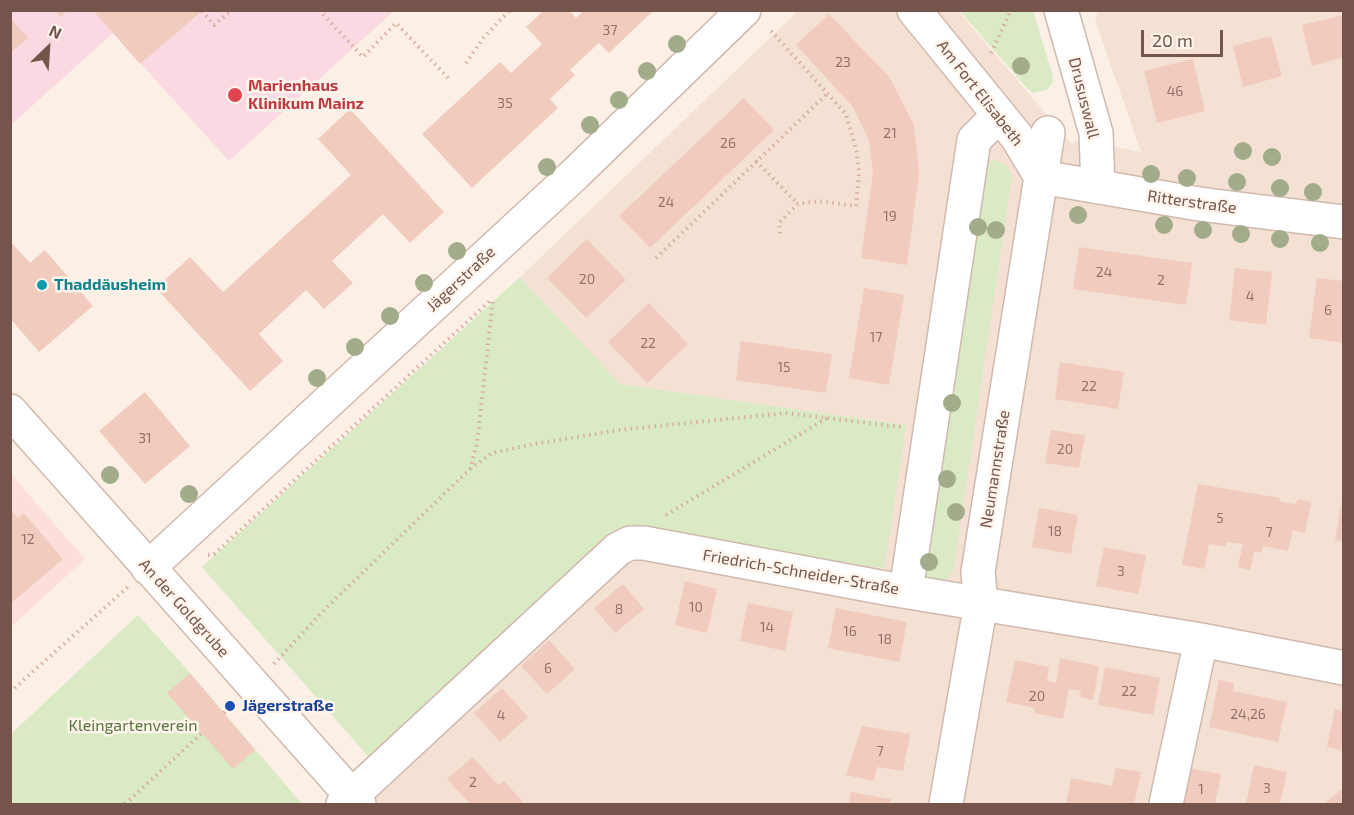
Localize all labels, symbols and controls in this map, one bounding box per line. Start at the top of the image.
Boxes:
north arrow [18,18,78,78]
scale bar [1144,18,1226,56]
text: N [47,20,65,42]
house number: 37 [603,22,617,38]
text: 20 m [1152,29,1193,51]
street label: Am Fort Elisabeth [933,36,1027,150]
house number: 23 [835,54,851,70]
street label: Drususwall [1065,55,1103,141]
place label: Marienhaus Klinikum Mainz [248,76,364,114]
house number: 46 [1167,83,1183,99]
marker: Marienhaus Klinikum Mainz [226,86,244,104]
house number: 35 [497,95,513,111]
house number: 21 [883,125,897,141]
house number: 26 [720,135,736,151]
street label: Ritterstraße [1146,186,1238,218]
house number: 24 [658,194,674,210]
house number: 19 [883,208,897,224]
street label: Jägerstraße [423,242,499,316]
house number: 24 [1096,264,1112,280]
house number: 20 [579,271,595,287]
house number: 2 [1157,272,1165,288]
place label: Thaddäusheim [54,275,166,295]
marker: Thaddäusheim [35,278,49,292]
house number: 4 [1246,288,1254,304]
house number: 6 [1324,302,1332,318]
house number: 17 [870,329,882,345]
house number: 22 [640,335,656,351]
house number: 15 [777,359,791,375]
house number: 22 [1081,378,1097,394]
street label: Neumannstraße [976,409,1014,529]
house number: 31 [138,430,152,446]
house number: 20 [1057,441,1073,457]
house number: 5 [1216,510,1224,526]
house number: 18 [1048,523,1062,539]
house number: 7 [1265,524,1273,540]
house number: 12 [21,531,35,547]
street label: Friedrich-Schneider-Straße [701,545,901,599]
street label: An der Goldgrube [135,555,233,661]
house number: 3 [1117,563,1125,579]
house number: 10 [689,599,703,615]
house number: 8 [615,601,623,617]
house number: 14 [760,619,774,635]
house number: 16 [843,623,857,639]
house number: 18 [878,631,892,647]
house number: 6 [544,660,552,676]
house number: 22 [1121,683,1137,699]
house number: 20 [1029,688,1045,704]
place label: Jägerstraße [242,696,333,716]
marker: Jägerstraße [223,699,237,713]
house number: 24,26 [1230,706,1266,722]
house number: 4 [497,707,505,723]
park label: Kleingartenverein [68,716,198,736]
house number: 7 [876,743,884,759]
house number: 2 [469,774,477,790]
house number: 3 [1263,780,1271,796]
house number: 1 [1198,781,1204,797]

